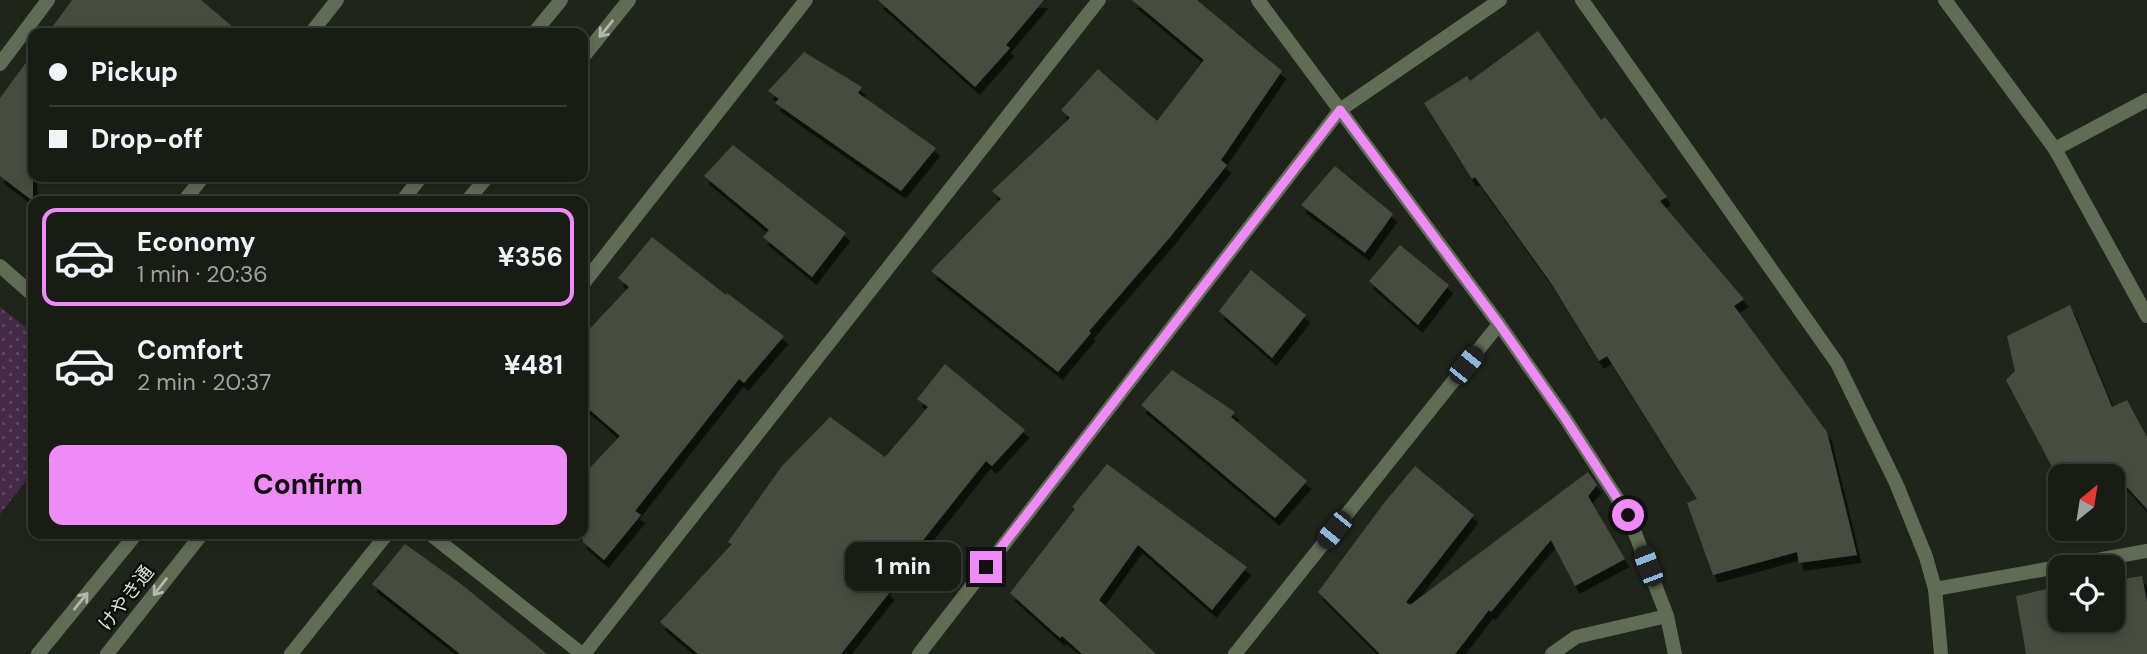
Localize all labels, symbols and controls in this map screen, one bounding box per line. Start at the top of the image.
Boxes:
one-way arrow [598,19,613,37]
text: Pickup [91,55,178,89]
text: Drop-off [91,122,203,156]
text: Economy [137,225,255,259]
icon: car [53,226,116,289]
text: ¥356 [498,240,563,274]
text: 1 min · 20:36 [137,259,268,289]
text: Comfort [137,333,243,367]
icon: car [53,334,116,397]
car [1445,342,1488,388]
text: ¥481 [504,348,563,382]
text: 2 min · 20:37 [137,367,271,397]
button: Confirm [49,445,567,525]
north arrow [2048,464,2124,541]
map controls [2048,464,2125,632]
route start [1612,499,1644,531]
car [1313,507,1356,553]
callout: 1 min [846,542,962,592]
car [1631,543,1666,589]
text: 1 min [875,551,931,581]
route end [970,551,1002,583]
button: locate [2048,555,2125,632]
street label: けやき通 [93,560,159,636]
one-way arrow [152,578,167,596]
one-way arrow [73,593,89,611]

